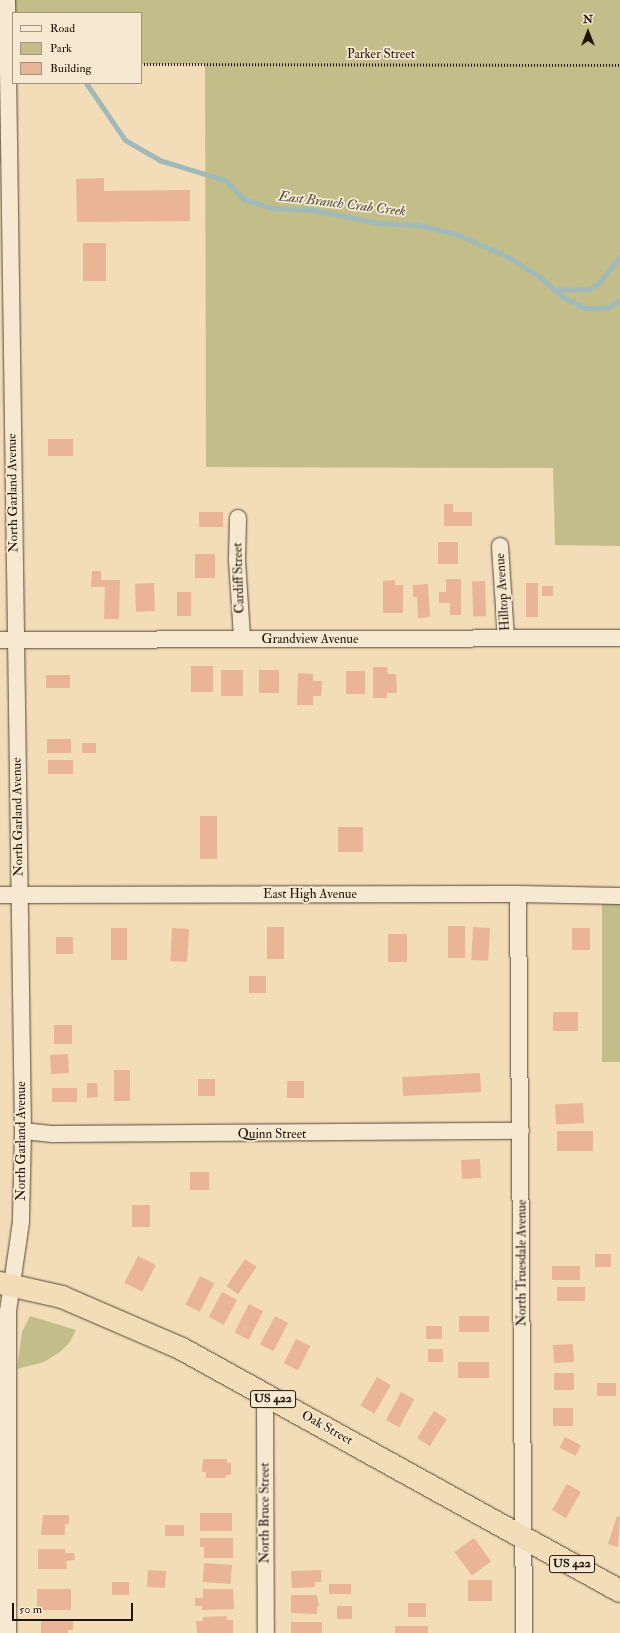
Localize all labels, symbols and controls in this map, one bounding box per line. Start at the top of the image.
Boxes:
legend [12,12,142,84]
north arrow [568,12,608,52]
text: N [583,13,593,26]
text: Road [50,21,75,36]
text: Park [50,41,72,56]
street label: Parker Street [347,46,415,62]
text: Building [50,61,91,76]
water label: East Branch Crab Creek [277,188,407,220]
street label: North Garland Avenue [4,433,22,553]
street label: Cardiff Street [230,542,248,614]
street label: Hilltop Avenue [492,553,514,631]
street label: Grandview Avenue [262,631,358,647]
street label: North Garland Avenue [9,757,27,877]
street label: East High Avenue [263,886,357,902]
street label: North Garland Avenue [13,1081,29,1201]
street label: Quinn Street [238,1126,306,1142]
street label: North Truesdale Avenue [514,1200,530,1326]
road number: US 422 [250,1389,296,1409]
street label: Oak Street [299,1408,355,1448]
street label: North Bruce Street [257,1463,273,1563]
road number: US 422 [549,1554,595,1574]
scale bar [14,1595,135,1621]
text: 50 m [19,1602,42,1617]

